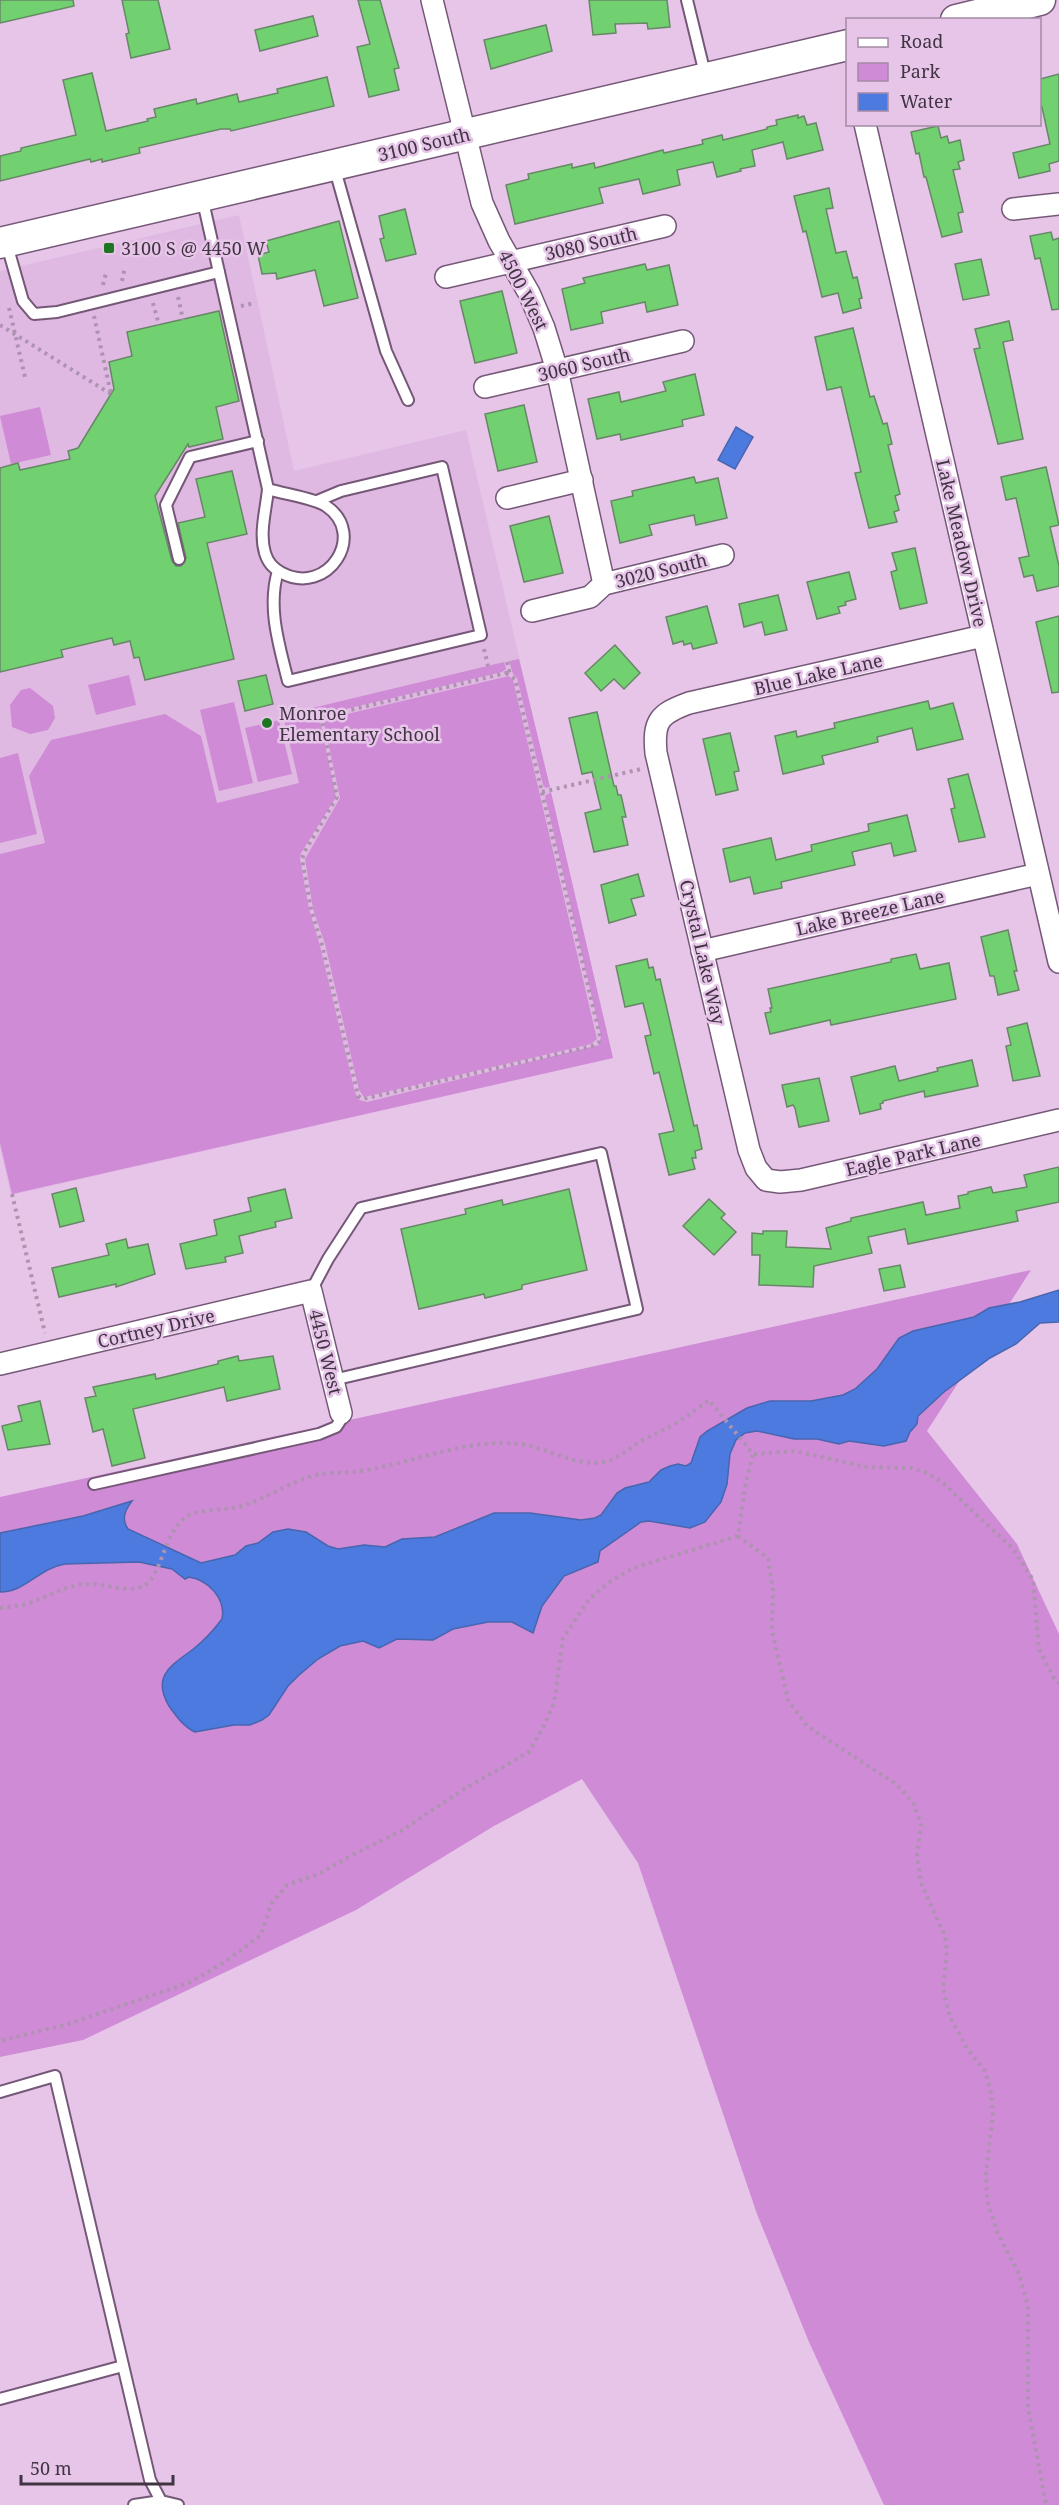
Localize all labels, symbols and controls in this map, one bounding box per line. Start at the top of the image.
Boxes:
legend [846,18,1041,126]
text: Road [900,29,943,53]
text: Park [900,59,940,83]
text: Water [900,89,953,113]
street label: 3100 South [375,122,473,166]
street label: 3080 South [542,221,640,265]
place label: 3100 S @ 4450 W [121,236,266,260]
marker: 3100 S @ 4450 W [102,241,116,255]
street label: 4500 West [494,246,554,334]
street label: 3060 South [535,342,633,386]
street label: Lake Meadow Drive [931,457,993,629]
street label: 3020 South [612,547,710,593]
street label: Blue Lake Lane [751,648,885,700]
place label: Monroe Elementary School [279,701,440,746]
marker: Monroe Elementary School [260,716,274,730]
street label: Crystal Lake Way [675,877,732,1028]
street label: Lake Breeze Lane [794,883,946,941]
street label: Eagle Park Lane [843,1127,983,1181]
street label: Cortney Drive [95,1303,217,1353]
street label: 4450 West [304,1307,348,1397]
scale bar [21,2448,172,2486]
text: 50 m [30,2456,72,2480]

